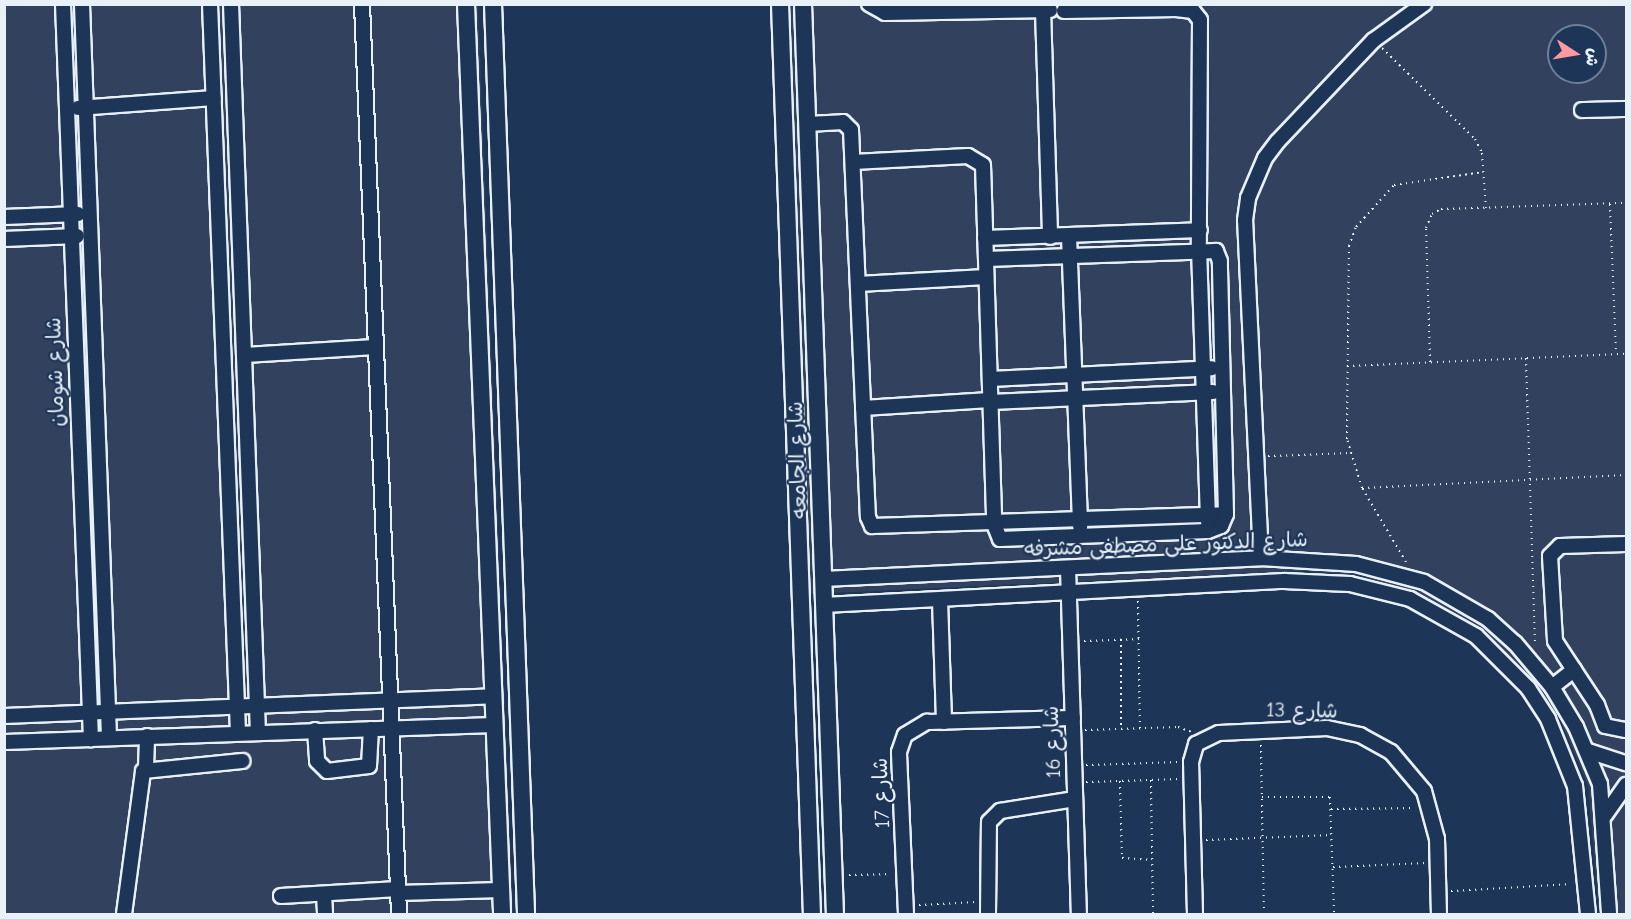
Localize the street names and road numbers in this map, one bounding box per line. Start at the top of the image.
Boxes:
street label: شارع شومان [40,317,70,427]
street label: شارع الجامعه [782,401,812,519]
street label: شارع الدكتور على مصطفى مشرفه [1024,526,1308,562]
street label: شارع 13 [1266,697,1338,723]
street label: شارع 16 [1038,706,1066,778]
street label: شارع 17 [867,757,895,829]

